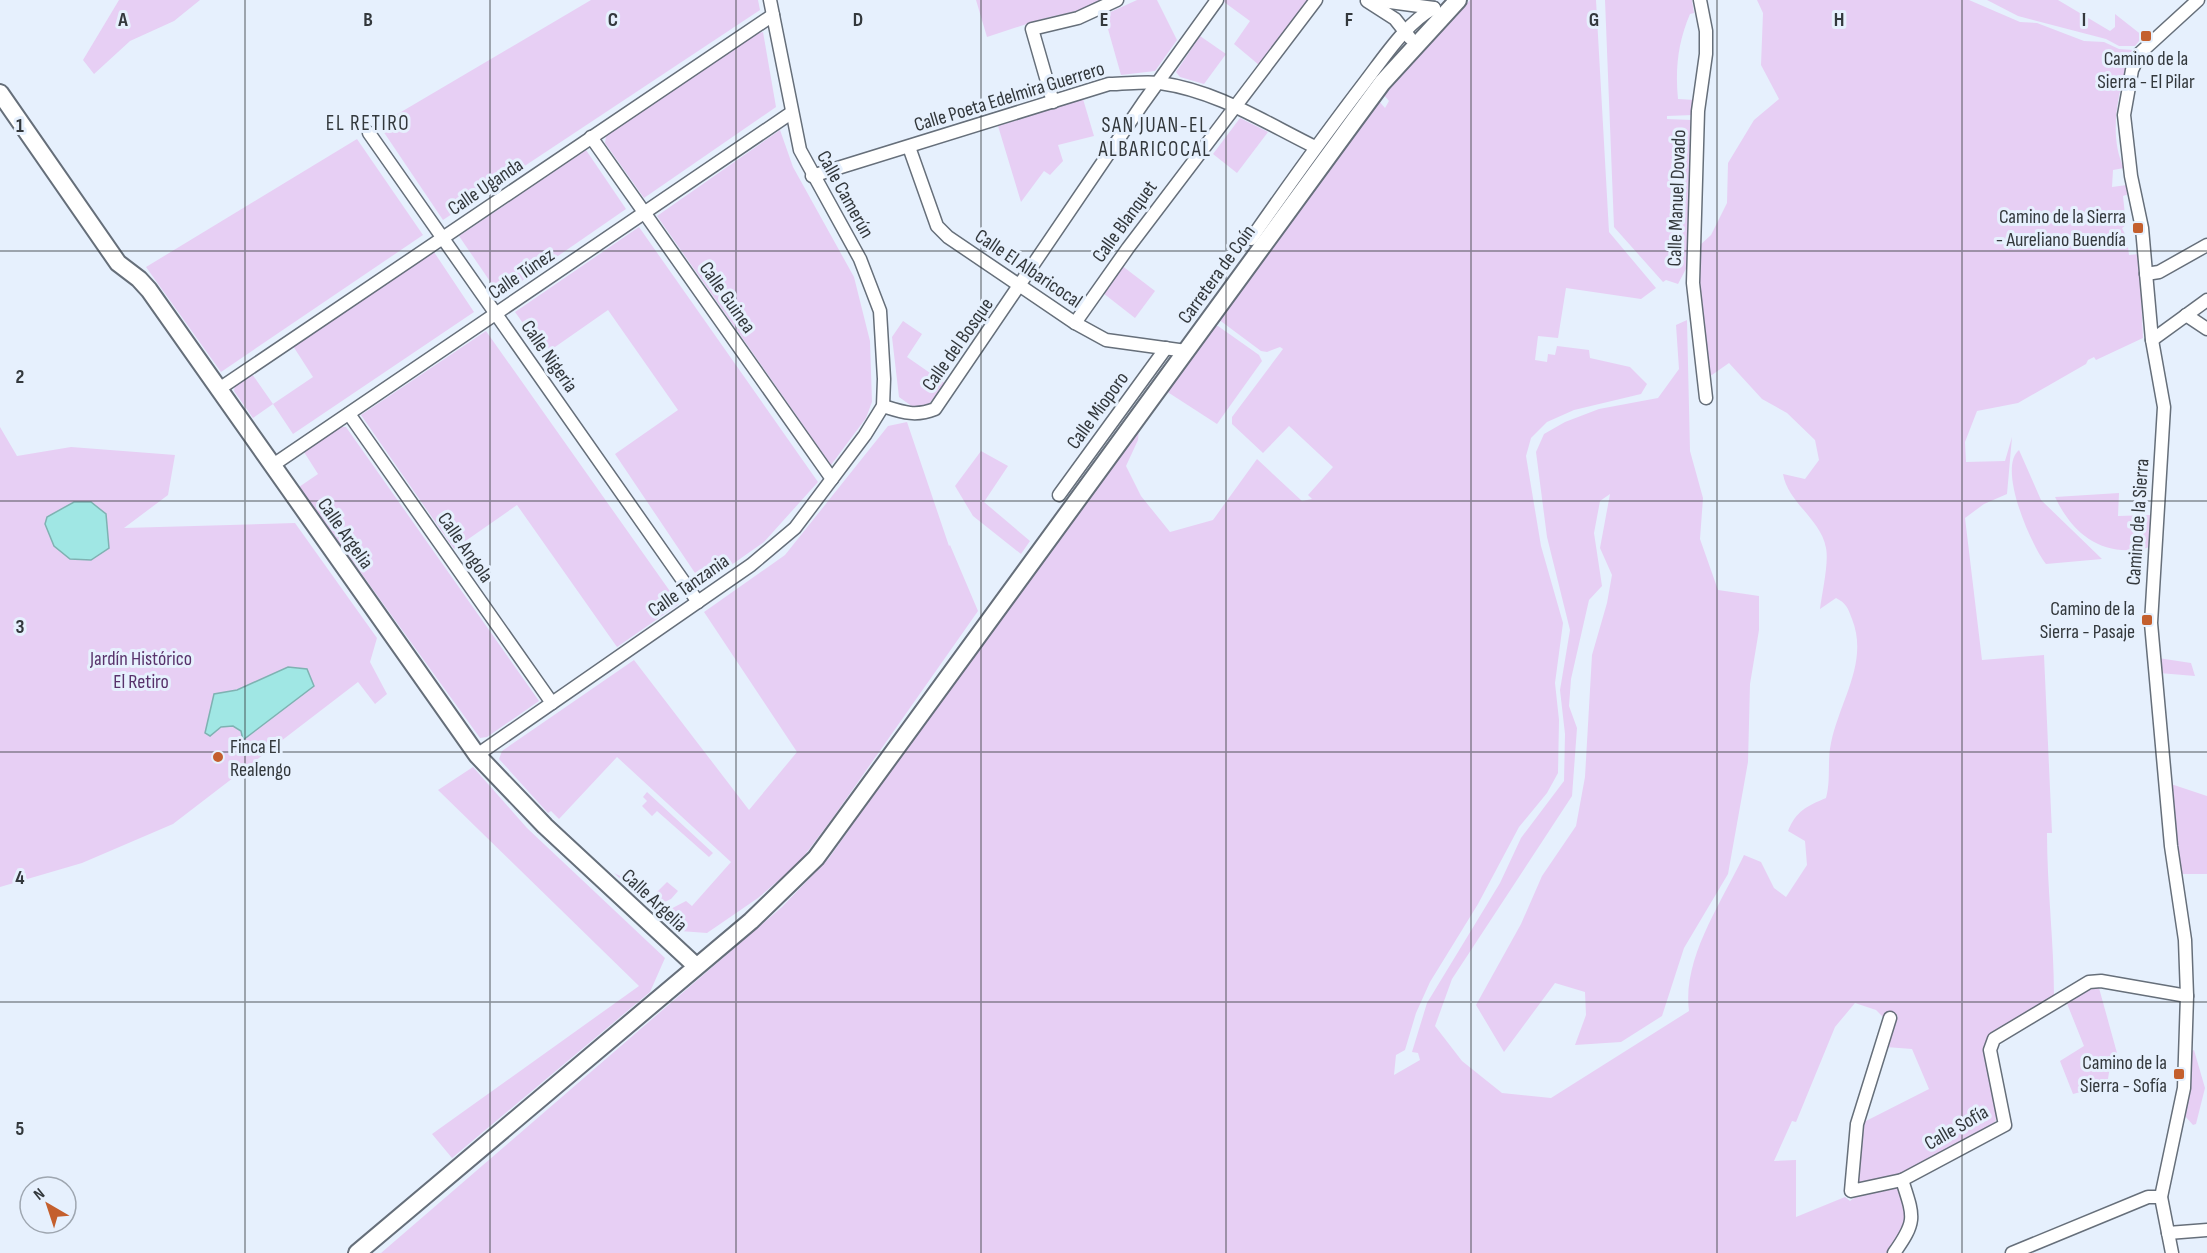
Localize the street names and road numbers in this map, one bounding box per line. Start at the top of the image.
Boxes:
street label: Calle Poeta Edelmira Guerrero [911,57,1107,137]
street label: Calle Manuel Dovado [1663,129,1691,267]
street label: Calle Camerún [811,147,879,242]
street label: Calle Uganda [443,153,528,221]
street label: Calle Blanquet [1087,176,1163,267]
street label: Carretera de Coín [1173,221,1261,329]
street label: Calle El Albaricocal [970,224,1087,314]
street label: Calle Túnez [484,243,559,305]
street label: Calle Guinea [694,257,761,338]
street label: Calle del Bosque [917,293,999,396]
street label: Calle Nigeria [516,316,583,397]
street label: Calle Mioporo [1062,367,1134,454]
street label: Camino de la Sierra [2122,458,2154,586]
street label: Calle Argelia [312,493,378,574]
street label: Calle Angola [432,508,498,588]
street label: Calle Tanzania [643,549,734,623]
street label: Calle Argelia [616,864,692,937]
street label: Calle Sofía [1920,1100,1993,1156]

